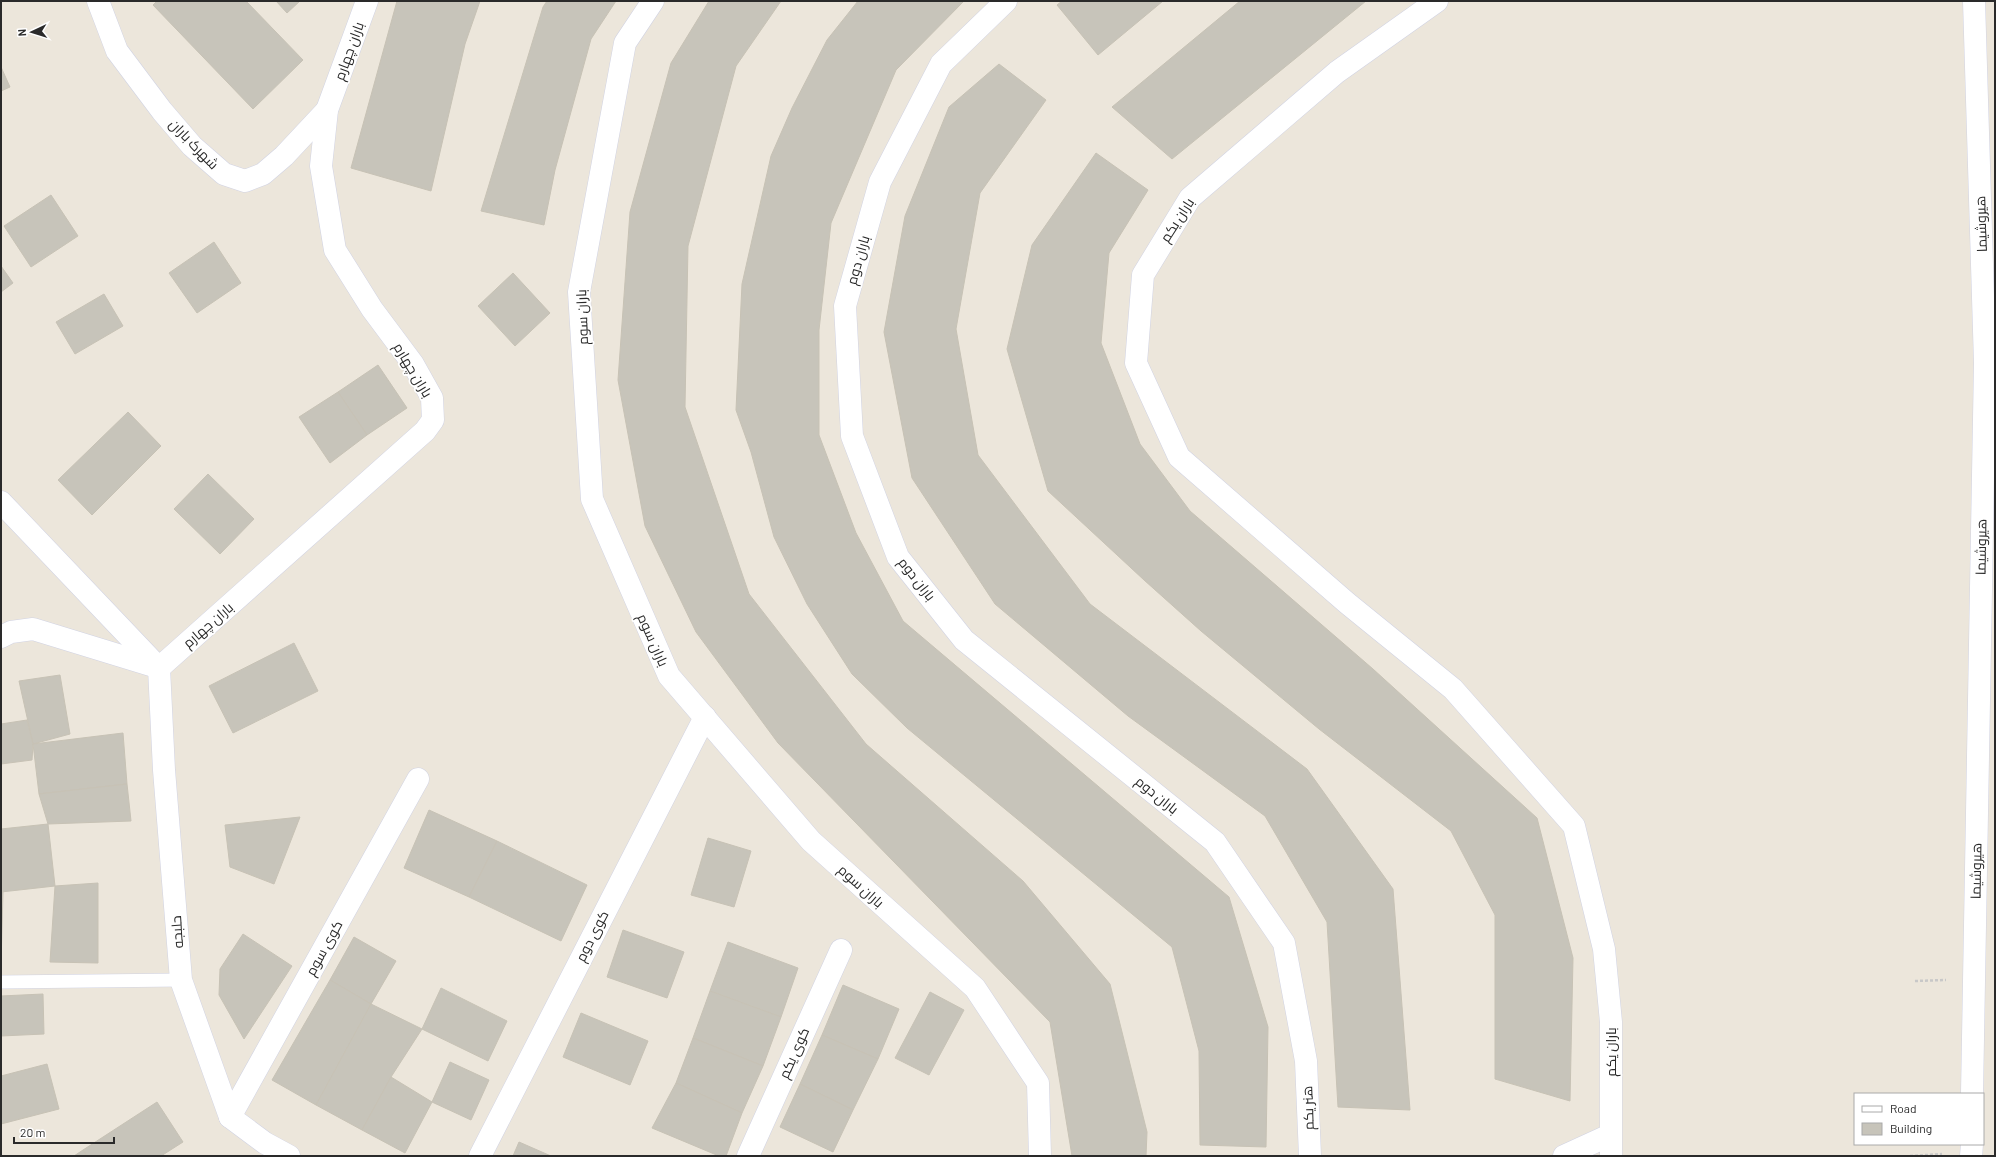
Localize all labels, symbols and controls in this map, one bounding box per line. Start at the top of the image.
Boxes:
north arrow [12,12,52,52]
street label: باران چهارم [330,19,369,83]
text: N [15,29,28,37]
street label: شهرک باران [166,115,223,172]
street label: باران یکم [1156,194,1199,246]
street label: هیروشیما [1971,196,1990,252]
street label: باران دوم [842,233,875,287]
street label: باران سوم [572,289,593,345]
street label: باران چهارم [389,339,436,401]
street label: هیروشیما [1972,519,1989,575]
street label: باران دوم [894,554,940,605]
street label: باران چهارم [179,598,238,653]
street label: باران سوم [633,611,673,670]
street label: باران دوم [1131,772,1182,819]
street label: هیروشیما [1967,843,1984,899]
street label: باران سوم [834,861,888,912]
street label: کوی دوم [571,907,613,965]
street label: حلبجه [167,915,186,949]
street label: کوی سوم [301,917,347,979]
street label: کوی یکم [775,1025,814,1082]
street label: باران یکم [1602,1027,1621,1077]
street label: هنر یکم [1298,1085,1319,1131]
legend [1854,1093,1984,1145]
text: Road [1890,1101,1917,1115]
scale bar [14,1119,114,1145]
text: Building [1890,1121,1932,1135]
text: 20 m [20,1125,46,1139]

